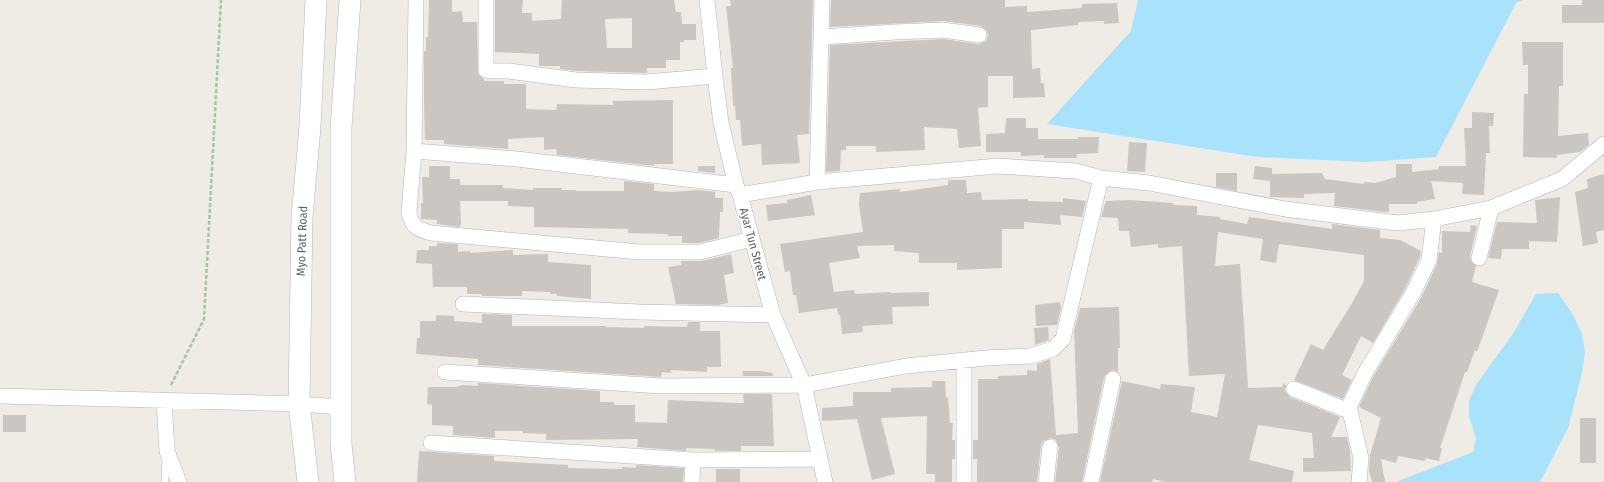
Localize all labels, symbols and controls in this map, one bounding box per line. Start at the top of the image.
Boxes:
street label: Myo Patt Road [294,206,310,276]
street label: Ayar Tun Street [737,206,769,282]

